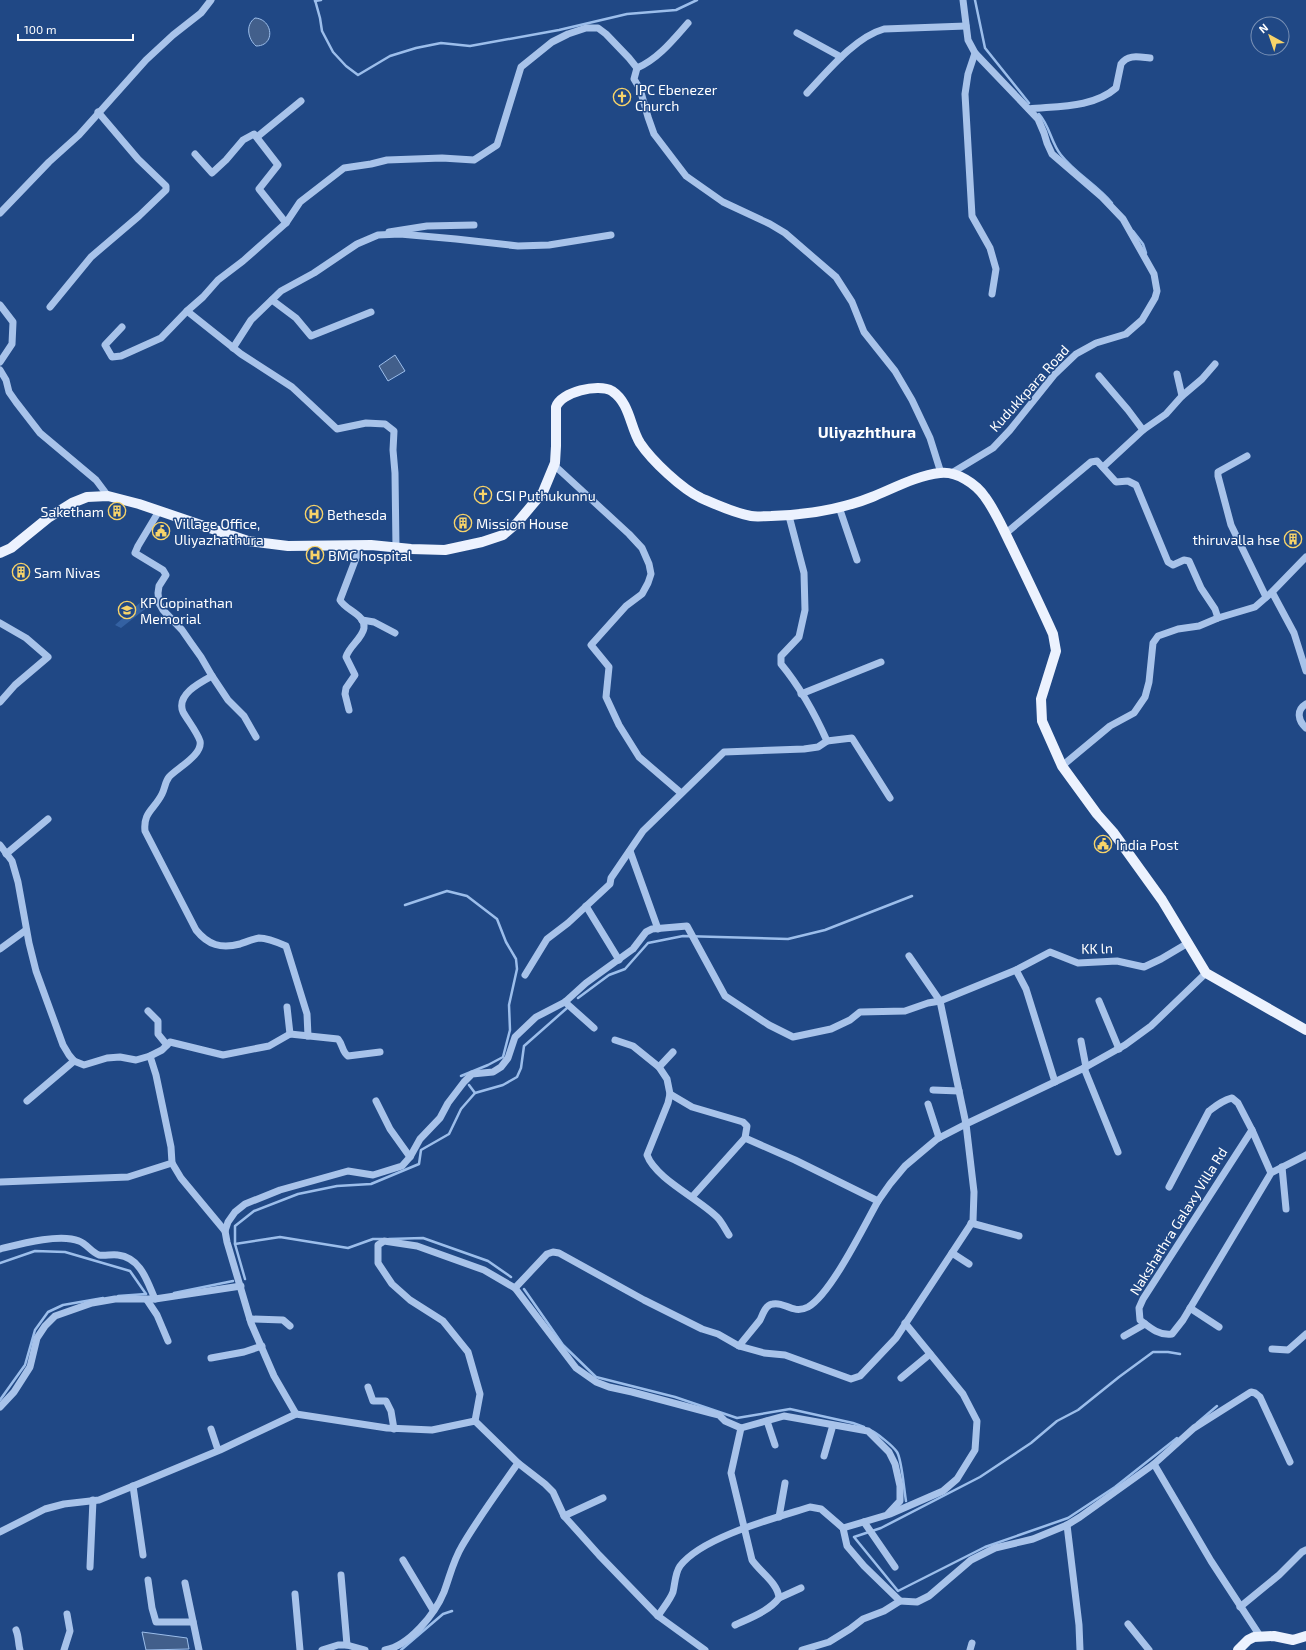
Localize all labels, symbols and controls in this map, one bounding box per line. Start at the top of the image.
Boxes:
scale bar [18,16,133,42]
north arrow [1250,16,1290,56]
text: N [1256,20,1271,35]
text: 100 m [24,22,56,36]
place label: IPC Ebenezer Church [635,81,718,114]
church icon: IPC Ebenezer Church [612,87,632,107]
street label: Kudukkpara Road [986,341,1072,435]
district label: Uliyazhthura [818,422,916,442]
church icon: CSI Puthukunnu [473,485,493,505]
place label: CSI Puthukunnu [496,487,596,504]
building icon: Saketham [107,501,127,521]
place label: Saketham [41,503,104,520]
hospital icon: Bethesda [304,504,324,524]
place label: Bethesda [327,506,387,523]
building icon: Mission House [453,513,473,533]
place label: Village Office, Uliyazhathura [174,515,264,548]
place label: Mission House [476,515,569,532]
public building icon: Village Office, Uliyazhathura [151,521,171,541]
building icon: thiruvalla hse [1283,529,1303,549]
place label: thiruvalla hse [1193,531,1280,548]
hospital icon: BMC hospital [305,545,325,565]
place label: BMC hospital [328,547,413,564]
building icon: Sam Nivas [11,562,31,582]
place label: Sam Nivas [34,564,100,581]
place label: KP Gopinathan Memorial [140,594,233,627]
school or university icon: KP Gopinathan Memorial [117,600,137,620]
public building icon: India Post [1093,834,1113,854]
place label: India Post [1116,836,1179,853]
street label: KK ln [1081,939,1113,957]
street label: Nakshathra Galaxy Villa Rd [1126,1144,1230,1298]

